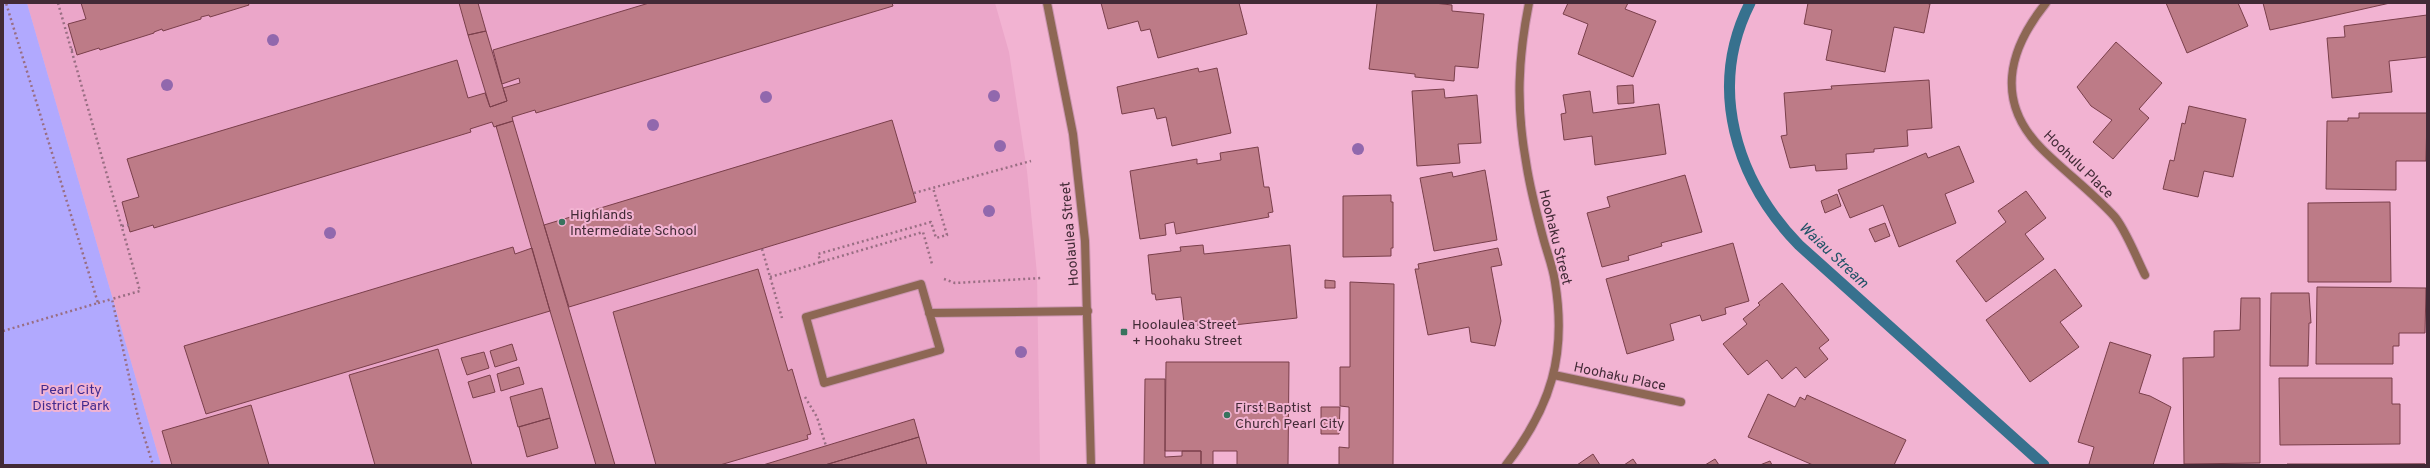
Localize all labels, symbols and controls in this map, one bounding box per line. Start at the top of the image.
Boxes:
street label: Hoohulu Place [2039,127,2117,203]
street label: Hoolaulea Street [1057,181,1084,287]
street label: Hoohaku Street [1534,188,1575,287]
place label: Highlands Intermediate School [570,207,697,240]
marker: Highlands Intermediate School [557,217,567,227]
water label: Waiau Stream [1794,219,1872,294]
place label: Hoolaulea Street + Hoohaku Street [1132,317,1242,350]
marker: Hoolaulea Street + Hoohaku Street [1119,327,1129,337]
street label: Hoohaku Place [1572,359,1667,396]
park label: Pearl City District Park [32,382,110,415]
place label: First Baptist Church Pearl City [1235,400,1344,433]
marker: First Baptist Church Pearl City [1222,410,1232,420]

